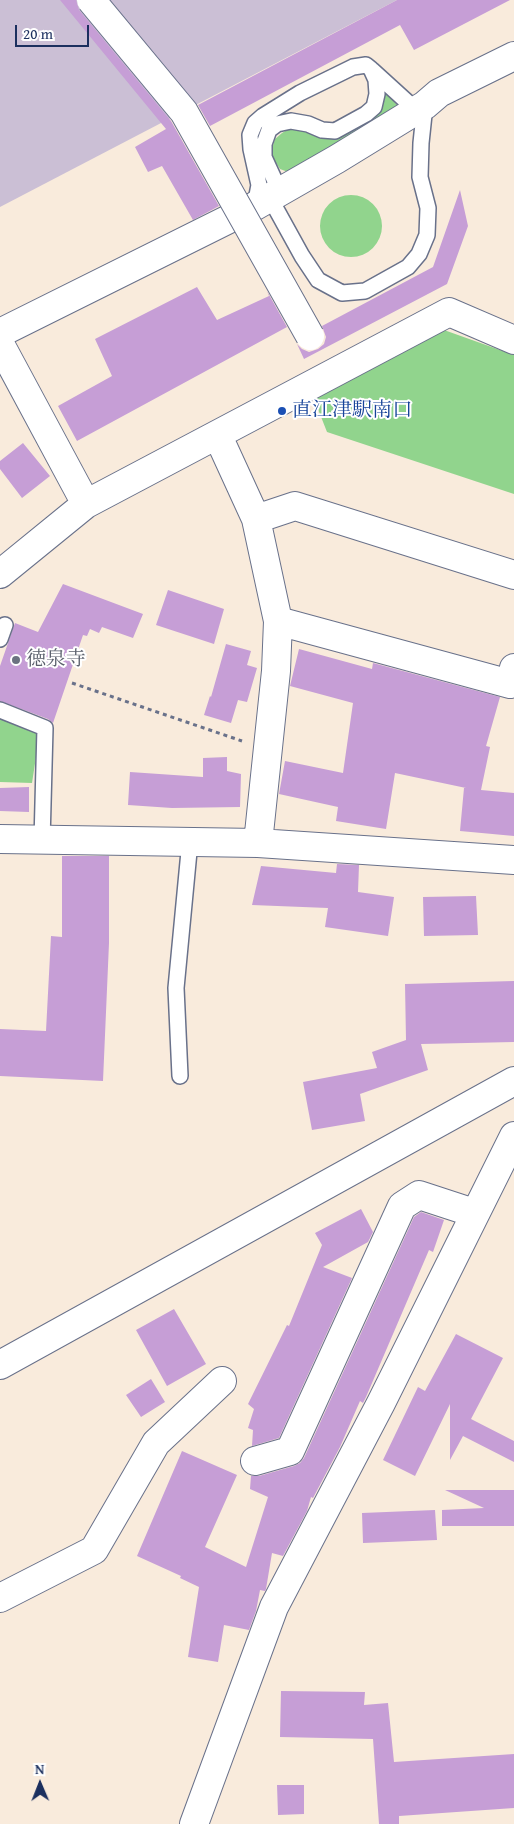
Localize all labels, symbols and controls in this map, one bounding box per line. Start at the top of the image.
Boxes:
scale bar [18,15,91,47]
text: 20 m [23,23,53,44]
place label: 直江津駅南口 [292,399,412,423]
marker: 直江津駅南口 [276,405,288,417]
place label: 徳泉寺 [26,648,86,672]
marker: 徳泉寺 [10,654,22,666]
north arrow [15,1759,65,1809]
text: N [35,1759,45,1779]

